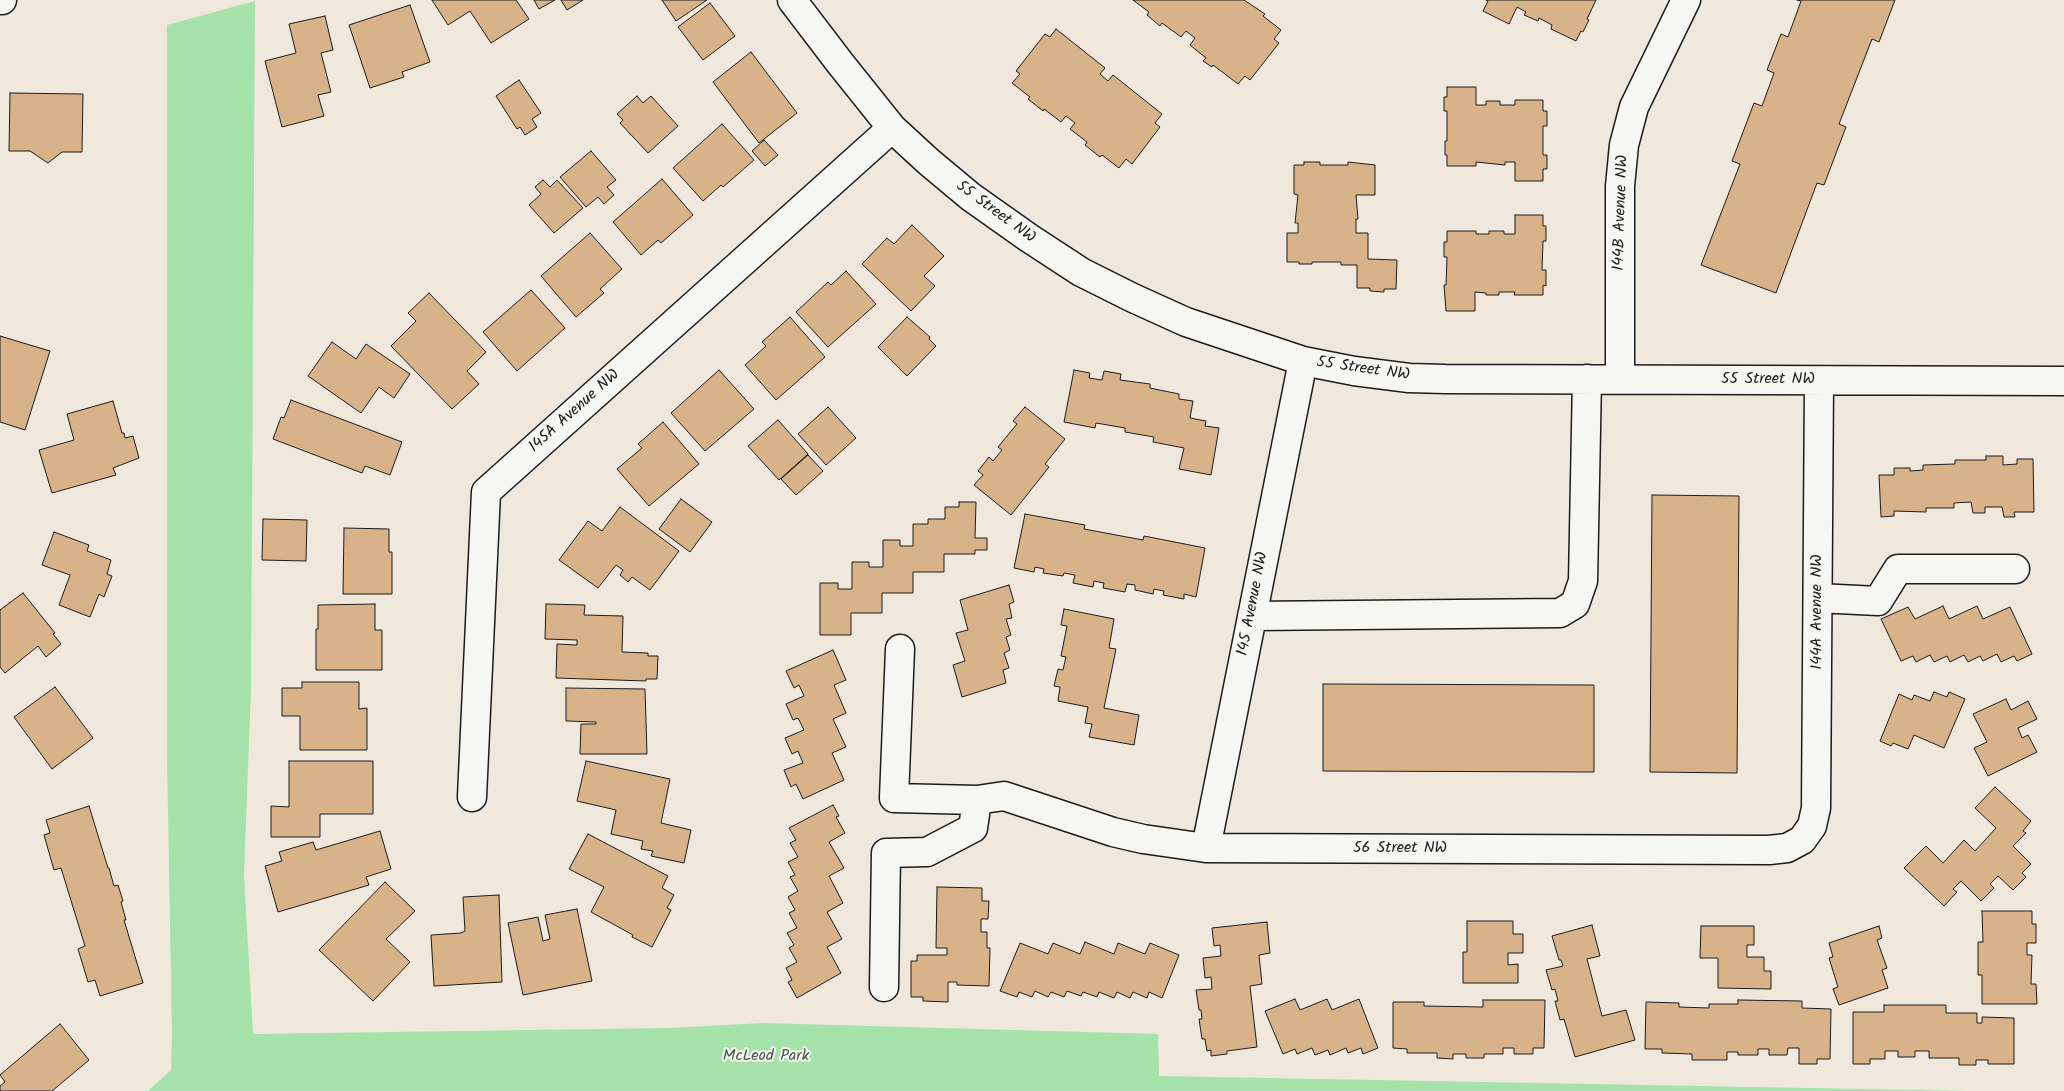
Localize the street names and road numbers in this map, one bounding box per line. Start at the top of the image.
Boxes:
street label: 144B Avenue NW [1610,155,1634,271]
street label: 55 Street NW [951,178,1039,248]
street label: 55 Street NW [1315,354,1411,386]
street label: 145A Avenue NW [526,366,624,458]
street label: 55 Street NW [1721,370,1815,390]
street label: 145 Avenue NW [1234,550,1274,658]
street label: 144A Avenue NW [1808,554,1828,670]
street label: 56 Street NW [1353,839,1447,859]

